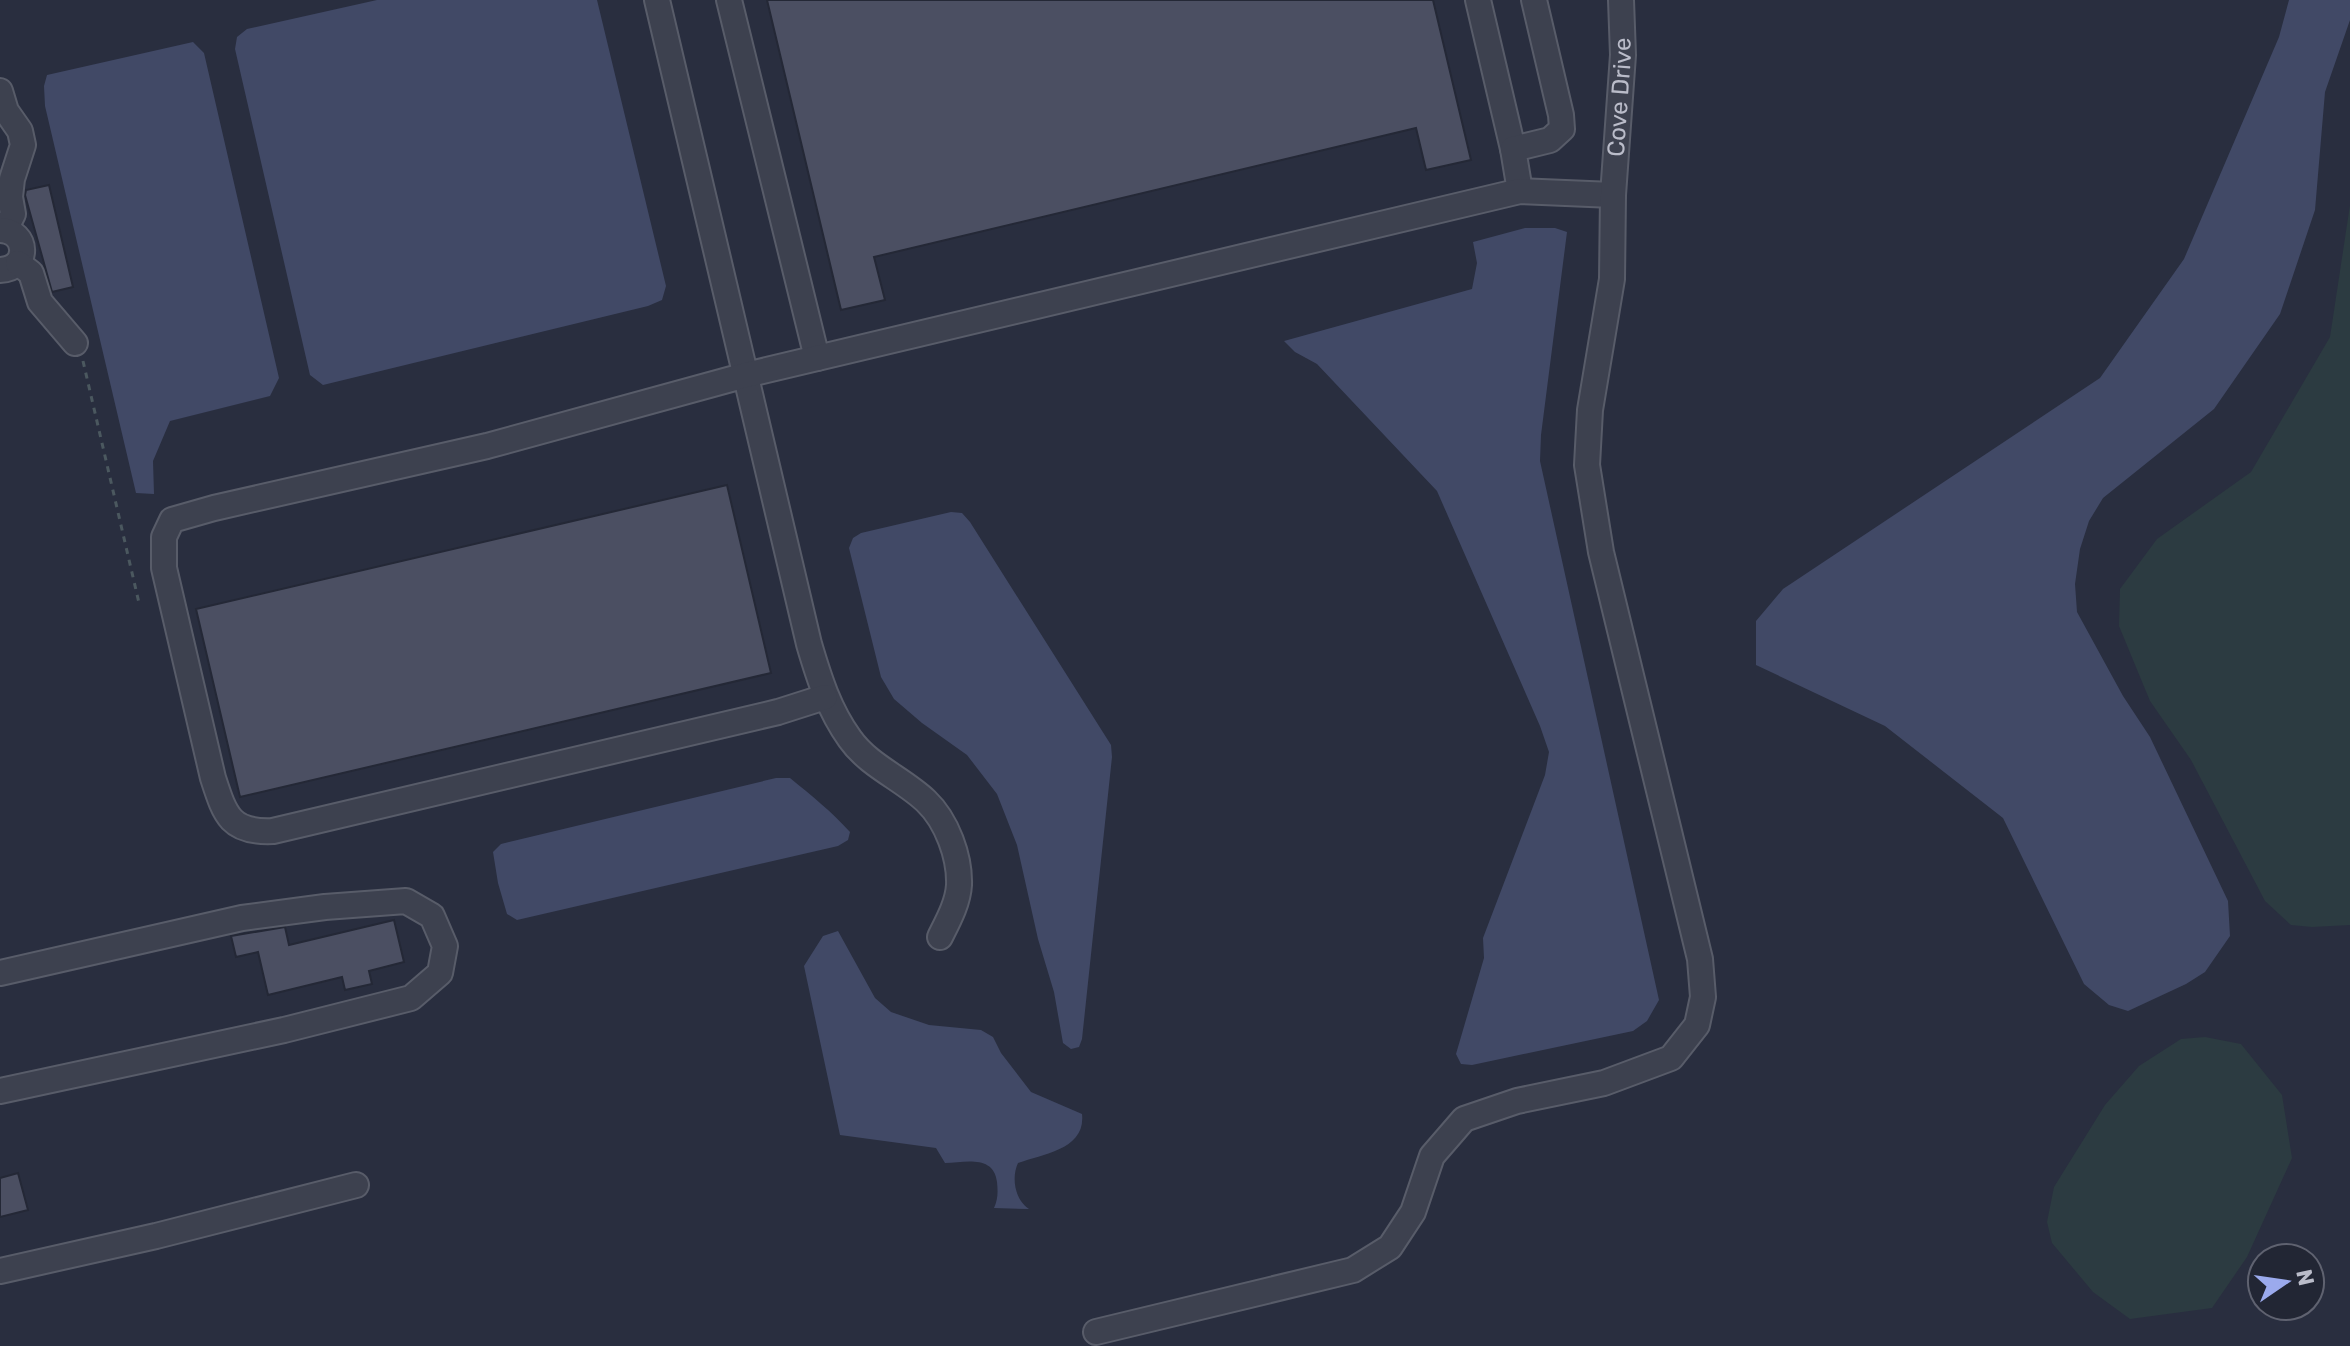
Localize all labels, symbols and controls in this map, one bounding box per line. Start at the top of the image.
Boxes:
street label: Cove Drive [1602,37,1637,158]
north arrow [2246,1242,2326,1322]
text: N [2290,1267,2320,1288]

